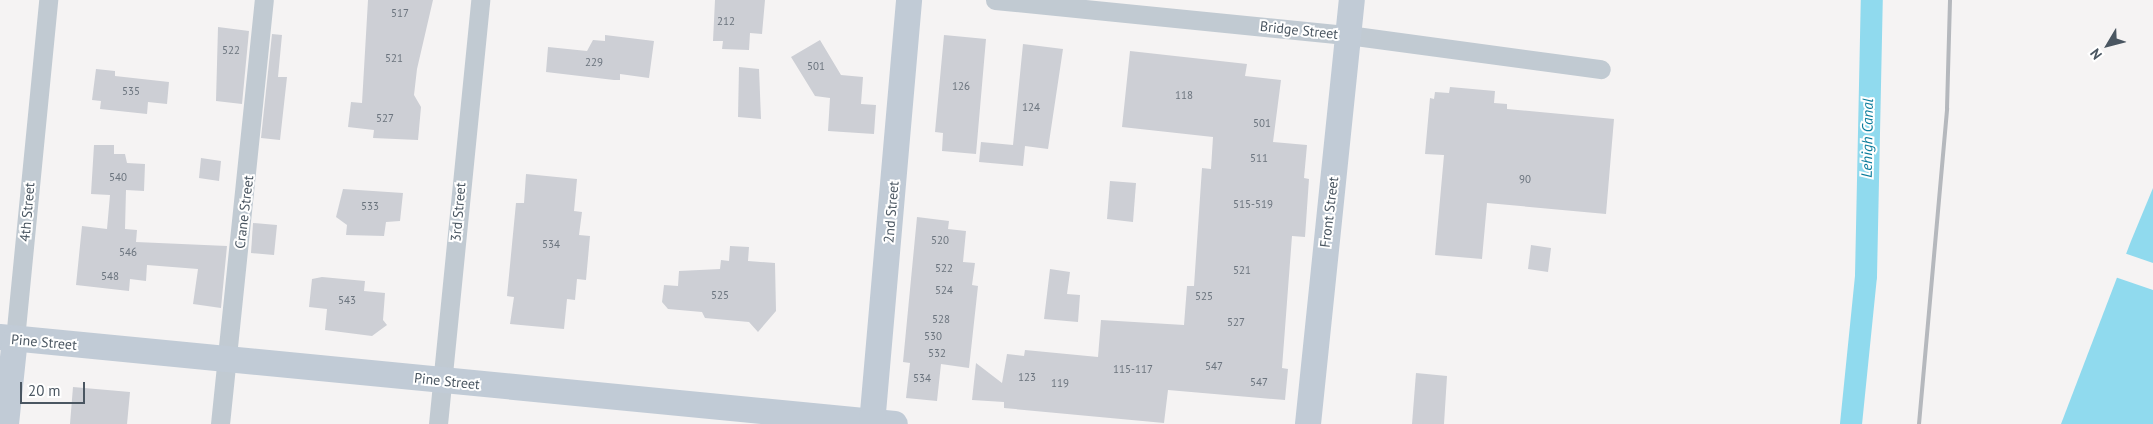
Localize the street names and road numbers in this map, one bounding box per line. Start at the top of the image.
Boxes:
street label: Bridge Street [1259,18,1339,42]
street label: Crane Street [231,174,257,250]
street label: Front Street [1316,176,1342,248]
street label: 2nd Street [880,180,902,244]
street label: 4th Street [16,182,38,242]
street label: 3rd Street [447,182,469,242]
street label: Pine Street [10,331,78,353]
street label: Pine Street [413,369,481,393]

